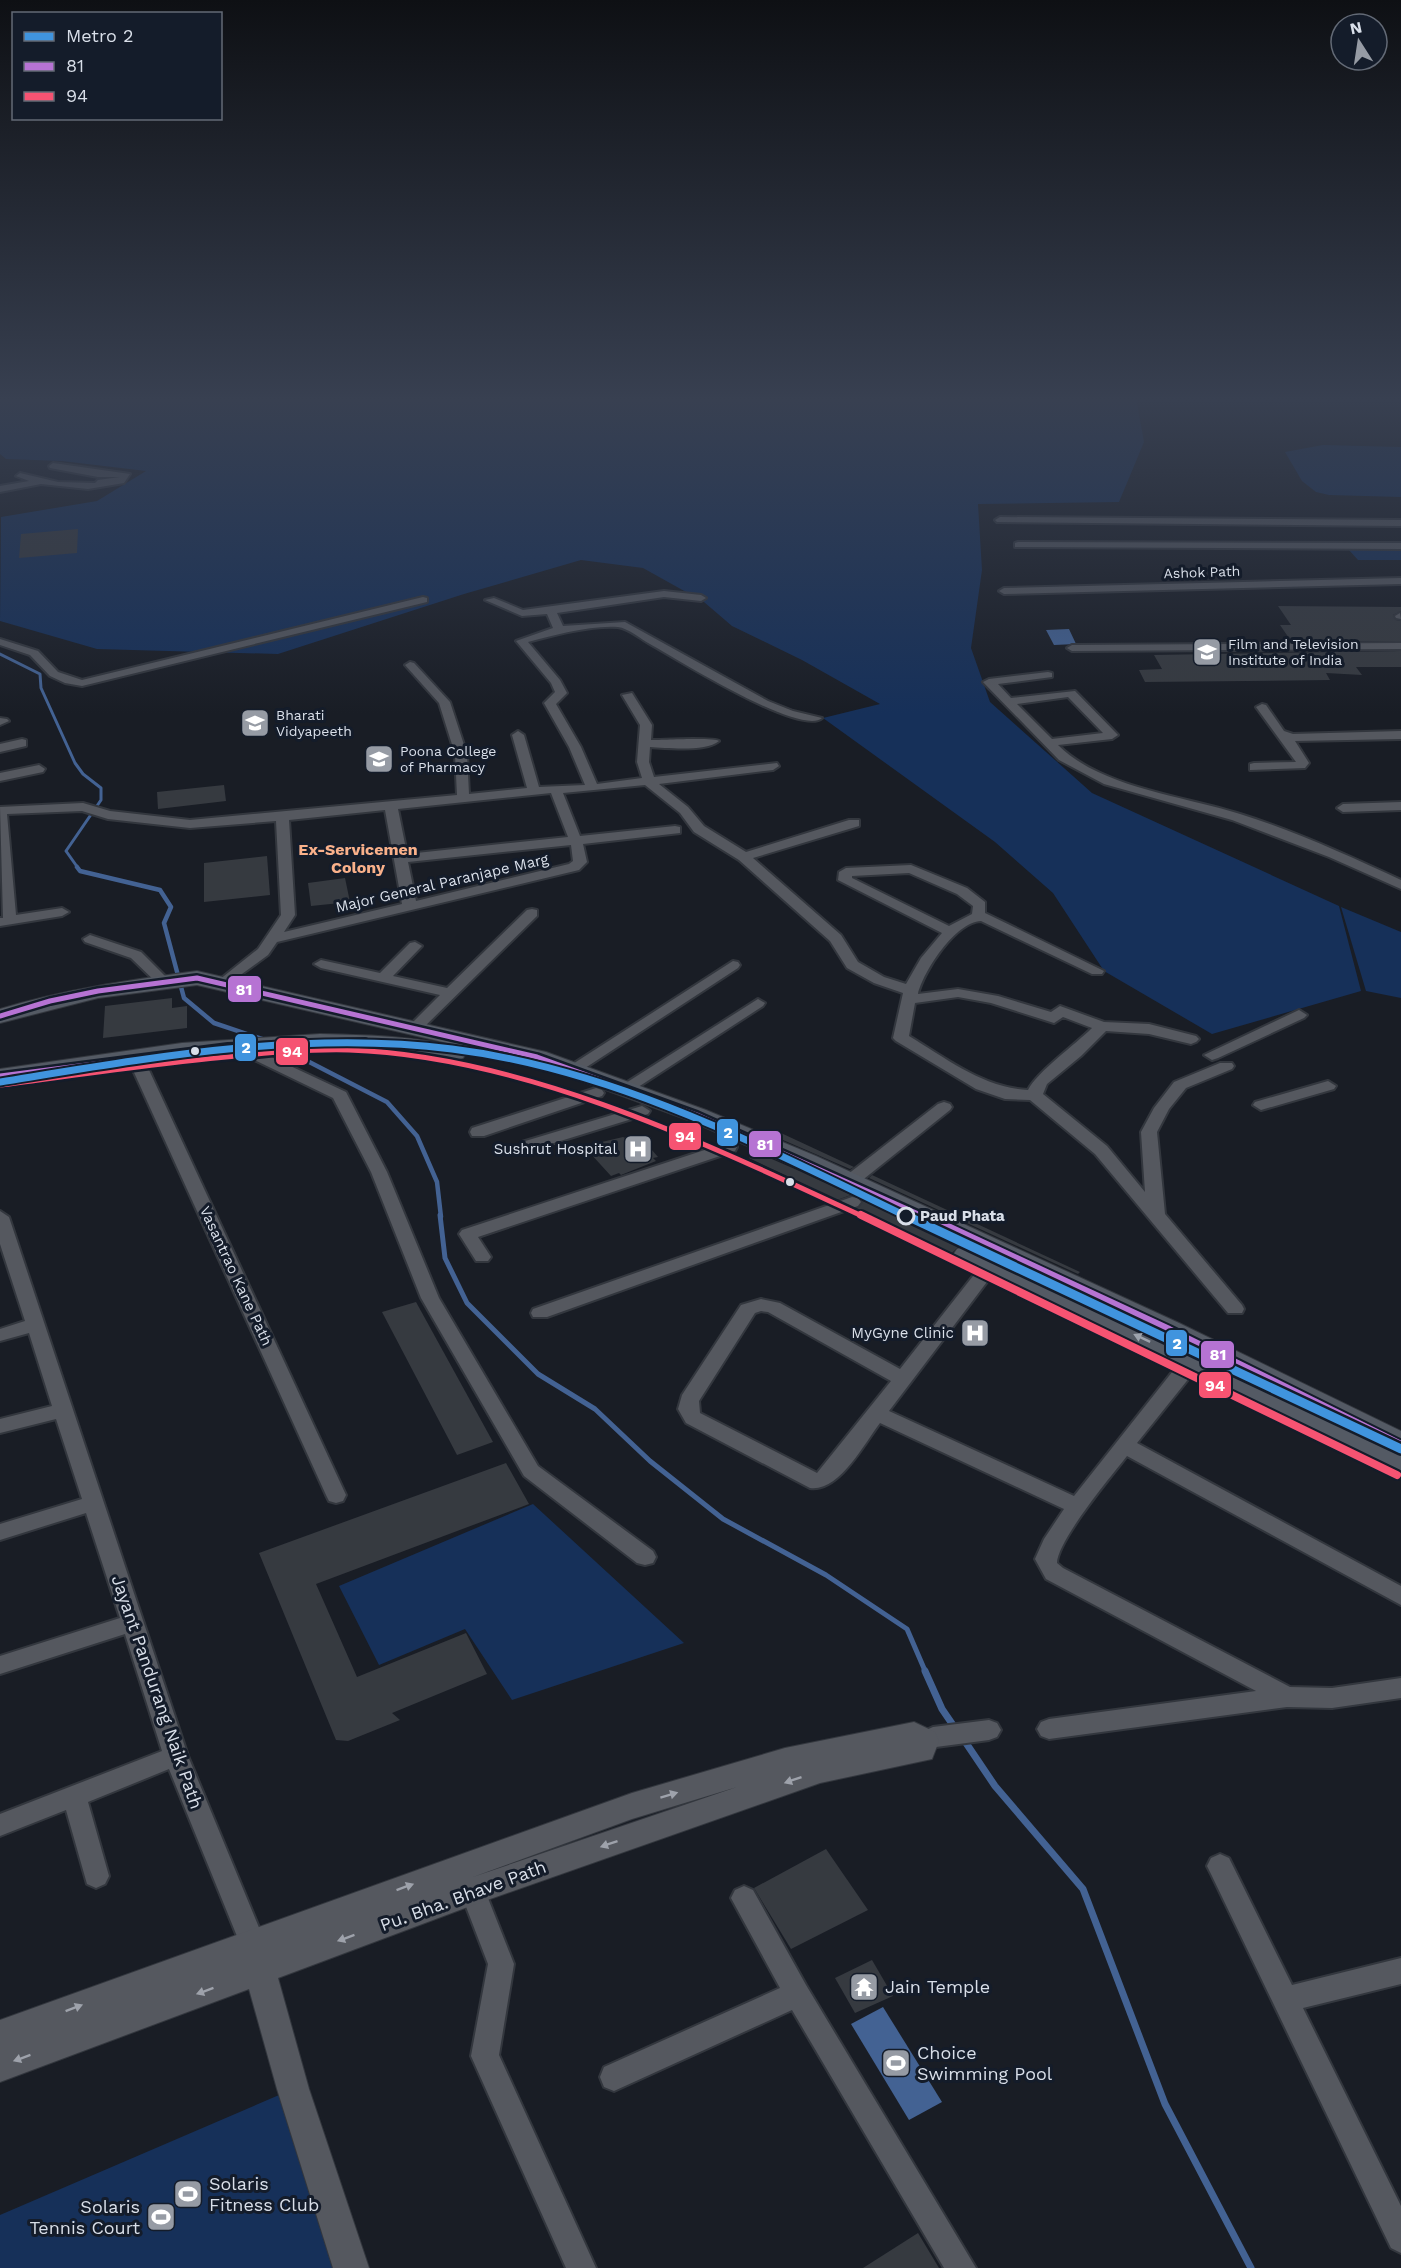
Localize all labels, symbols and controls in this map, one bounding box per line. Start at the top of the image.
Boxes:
legend [12,12,222,120]
north arrow [1329,12,1389,72]
text: N [1348,17,1364,38]
text: Metro 2 [66,25,133,46]
text: 81 [66,55,84,76]
text: 94 [66,85,88,106]
street label: Ashok Path [1163,563,1241,581]
school or university icon: Film and Television Institute of India [1191,636,1223,668]
place label: Film and Television Institute of India [1228,636,1359,668]
school or university icon: Bharati Vidyapeeth [239,707,271,739]
place label: Bharati Vidyapeeth [276,707,352,739]
school or university icon: Poona College of Pharmacy [363,743,395,775]
place label: Poona College of Pharmacy [400,743,496,775]
district label: Ex-Servicemen Colony [298,840,418,877]
street label: Major General Paranjape Marg [334,850,550,916]
line badge: 81 [227,975,262,1003]
text: 81 [236,980,252,999]
line badge: 2 [234,1033,257,1062]
line badge: 94 [275,1037,309,1066]
text: 2 [241,1038,251,1057]
text: 94 [282,1042,302,1061]
unlabelled marker [189,1045,201,1057]
line badge: 2 [716,1118,739,1147]
line badge: 94 [668,1122,702,1151]
text: 2 [723,1123,733,1142]
text: 94 [675,1127,695,1146]
line badge: 81 [748,1130,782,1158]
hospital icon: Sushrut Hospital [622,1133,654,1165]
text: 81 [757,1135,773,1154]
place label: Sushrut Hospital [494,1140,617,1158]
unlabelled marker [784,1176,796,1188]
street label: Vasantrao Kane Path [196,1203,276,1349]
marker: Paud Phata [897,1207,915,1225]
place label: Paud Phata [920,1207,1005,1225]
hospital icon: MyGyne Clinic [959,1317,991,1349]
place label: MyGyne Clinic [851,1324,954,1342]
line badge: 2 [1165,1329,1188,1357]
one-way arrow [1134,1333,1151,1342]
text: 2 [1172,1334,1182,1353]
line badge: 81 [1200,1340,1235,1369]
text: 81 [1210,1345,1226,1364]
line badge: 94 [1198,1371,1232,1399]
text: 94 [1205,1376,1225,1395]
street label: Jayant Pandurang Naik Path [108,1572,207,1811]
one-way arrow [784,1776,802,1786]
one-way arrow [660,1790,678,1799]
one-way arrow [600,1839,618,1849]
street label: Pu. Bha. Bhave Path [377,1856,549,1935]
one-way arrow [396,1881,414,1891]
one-way arrow [337,1933,355,1943]
temple icon: Jain Temple [848,1971,880,2003]
place label: Jain Temple [885,1976,990,1997]
one-way arrow [196,1986,214,1996]
one-way arrow [66,2003,84,2013]
place label: Choice Swimming Pool [917,2042,1053,2084]
sports icon: Choice Swimming Pool [880,2047,912,2079]
one-way arrow [13,2054,31,2063]
place label: Solaris Fitness Club [209,2173,319,2215]
sports icon: Solaris Fitness Club [172,2178,204,2210]
place label: Solaris Tennis Court [29,2196,140,2238]
sports icon: Solaris Tennis Court [145,2201,177,2233]

